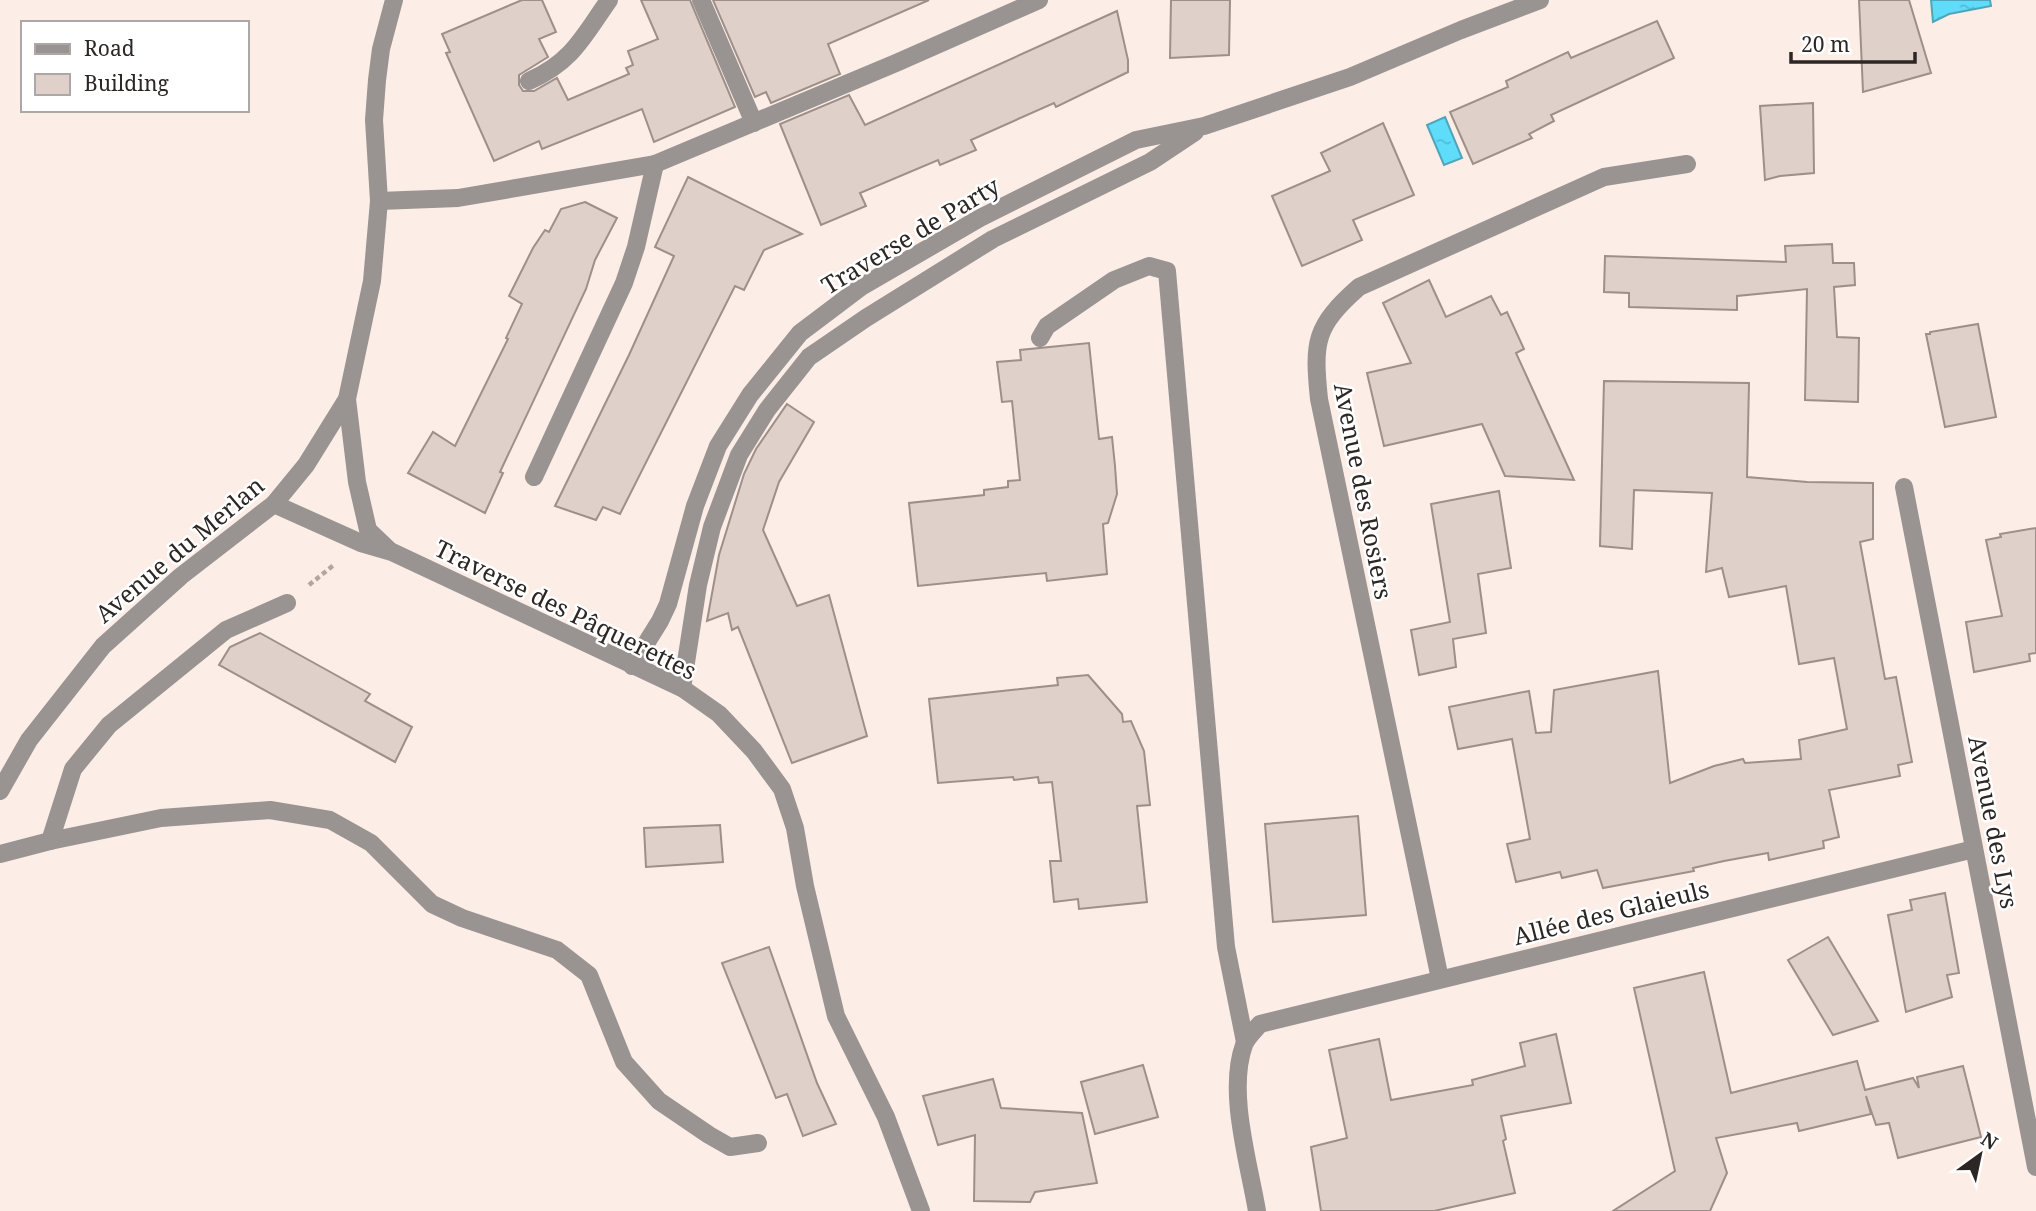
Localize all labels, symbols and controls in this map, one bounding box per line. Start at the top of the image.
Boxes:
legend [21,21,248,112]
scale bar [1791,21,1915,65]
text: 20 m [1801,30,1850,58]
text: Road [84,34,135,62]
text: Building [84,69,169,97]
street label: Traverse de Party [815,169,1005,301]
street label: Avenue des Rosiers [1327,380,1401,602]
street label: Avenue du Merlan [87,468,271,630]
street label: Traverse des Pâquerettes [430,531,702,687]
street label: Avenue des Lys [1961,733,2027,911]
street label: Allée des Glaieuls [1510,872,1712,952]
north arrow [1945,1120,2015,1190]
text: N [1976,1126,2003,1156]

